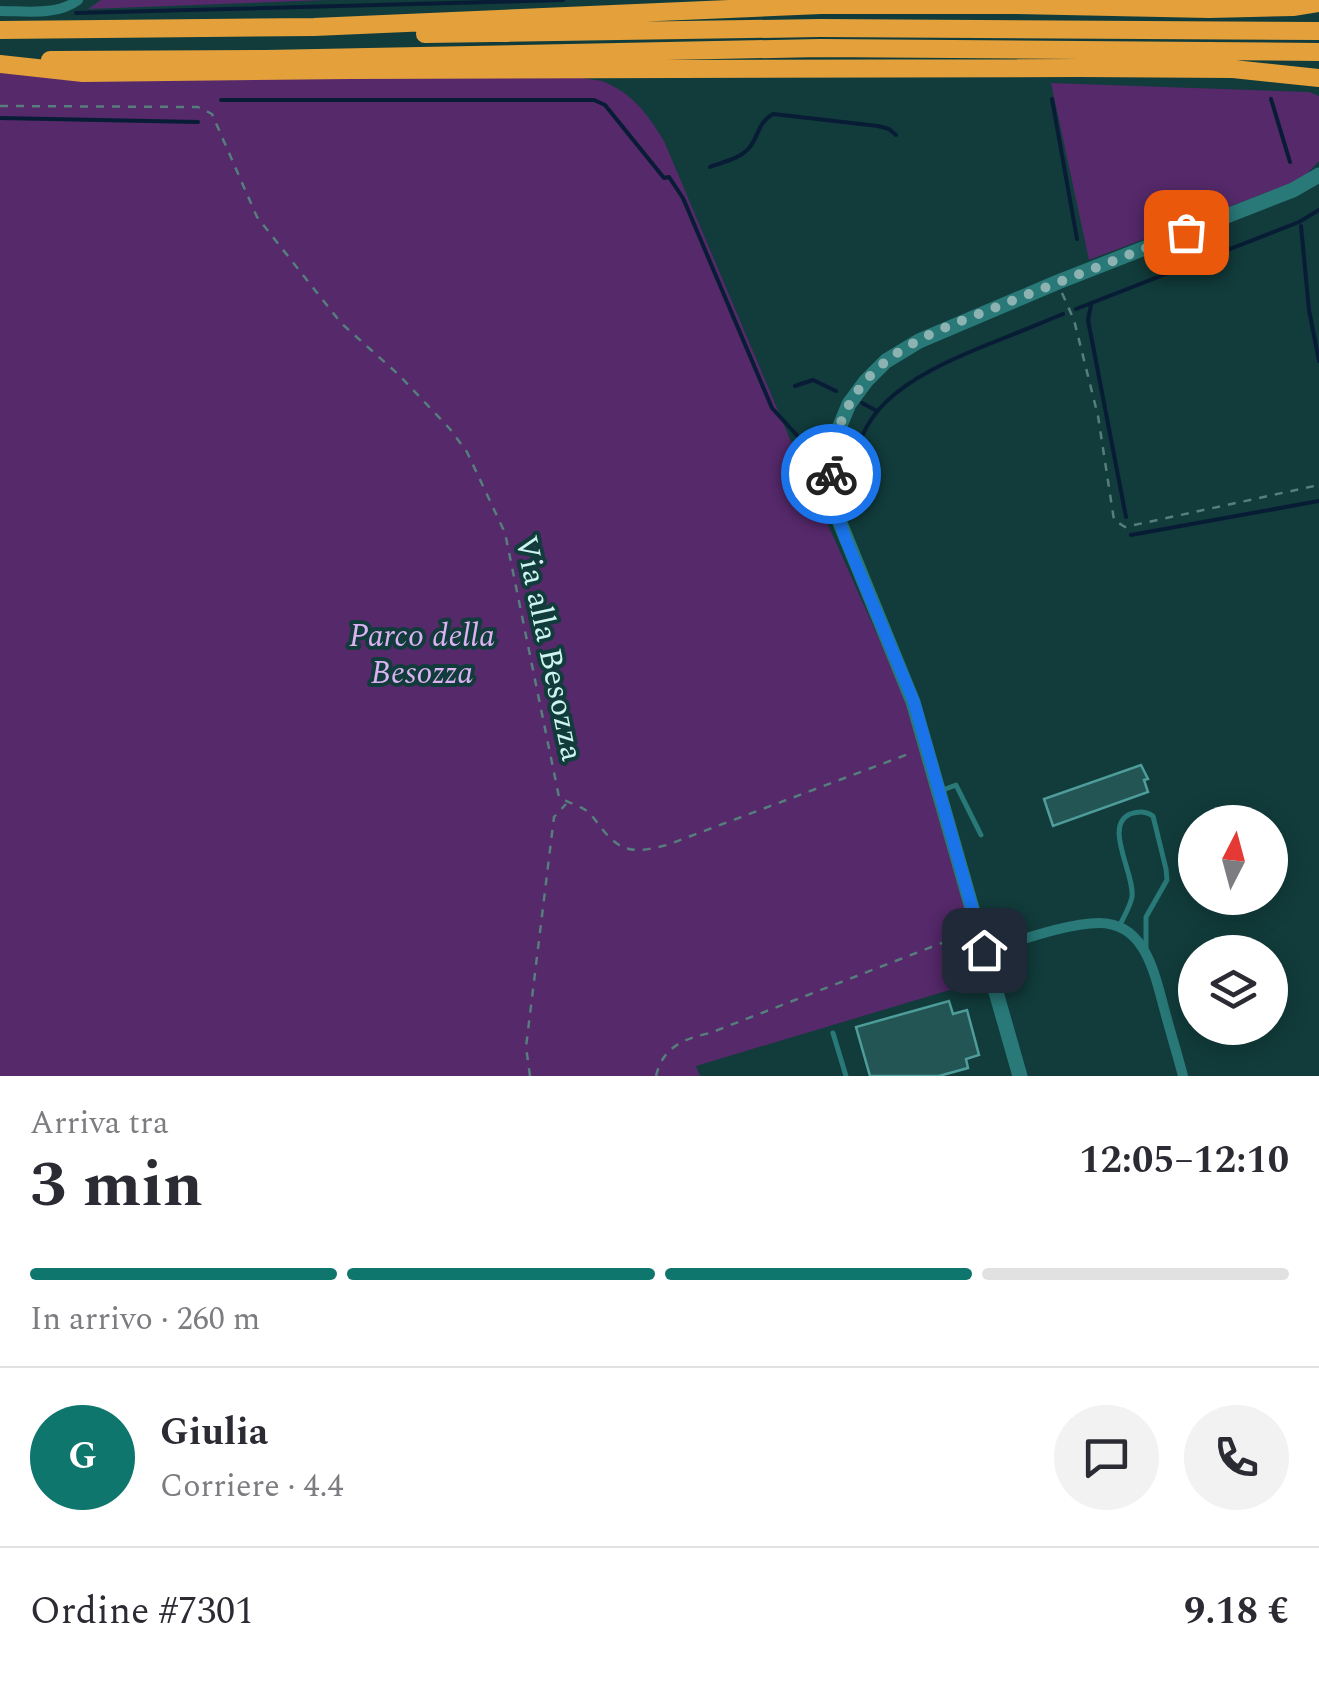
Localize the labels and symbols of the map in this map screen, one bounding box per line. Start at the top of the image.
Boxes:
pin [1144,190,1229,275]
courier [781,424,881,524]
street label: Via alla Besozza [501,531,596,766]
park label: Parco della Besozza [349,612,495,698]
north arrow [1178,805,1288,915]
pin [942,908,1027,993]

